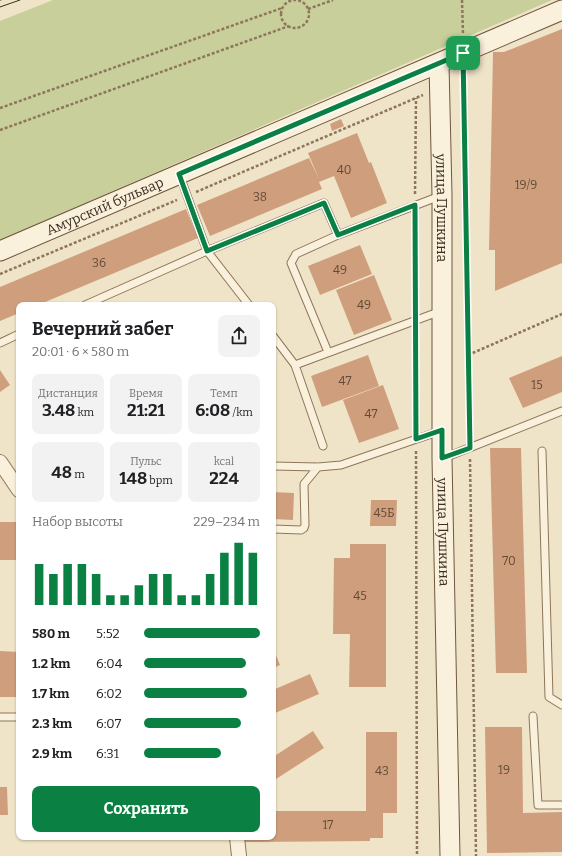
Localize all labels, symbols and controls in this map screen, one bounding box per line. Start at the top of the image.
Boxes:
pin [446,36,480,70]
icon: arrive [452,42,474,64]
street label: улица Пушкина [433,152,451,263]
house number: 40 [337,163,351,177]
street label: Амурский бульвар [43,173,166,239]
house number: 19/9 [515,178,537,192]
house number: 38 [253,190,267,204]
house number: 36 [92,256,106,270]
house number: 49 [333,263,347,277]
house number: 49 [357,298,371,312]
button: share [218,315,260,357]
text: Вечерний забег [32,318,173,340]
text: 20:01 · 6 × 580 m [32,344,129,359]
house number: 47 [339,374,351,388]
house number: 15 [531,378,543,392]
text: Дистанция [38,387,98,400]
text: Время [129,387,163,400]
text: Темп [210,387,238,400]
text: 3.48 [42,400,75,421]
text: 21:21 [127,400,165,421]
text: 6:08 [195,400,230,421]
text: km [75,406,94,419]
text: /km [230,406,253,419]
house number: 47 [365,407,377,421]
text: Пульс [130,455,162,468]
text: kcal [214,455,234,468]
text: 48 [51,462,72,483]
text: m [72,468,85,481]
text: 148 [119,468,147,489]
text: 224 [209,468,239,489]
text: bpm [147,474,173,487]
street label: улица Пушкина [434,476,453,587]
house number: 45Б [374,506,394,520]
text: Набор высоты [32,514,123,529]
text: 229–234 m [193,514,260,529]
house number: 70 [502,554,516,568]
house number: 45 [353,589,367,603]
text: 580 m [32,626,70,641]
text: 5:52 [96,626,119,641]
text: 1.2 km [32,656,70,671]
text: 6:04 [96,656,122,671]
text: 1.7 km [32,686,69,701]
text: 6:02 [96,686,122,701]
text: 2.3 km [32,716,72,731]
text: 6:07 [96,716,121,731]
text: 2.9 km [32,746,72,761]
text: 6:31 [96,746,119,761]
house number: 19 [498,763,510,777]
house number: 43 [375,764,389,778]
button: Сохранить [32,786,260,832]
house number: 17 [323,818,333,832]

